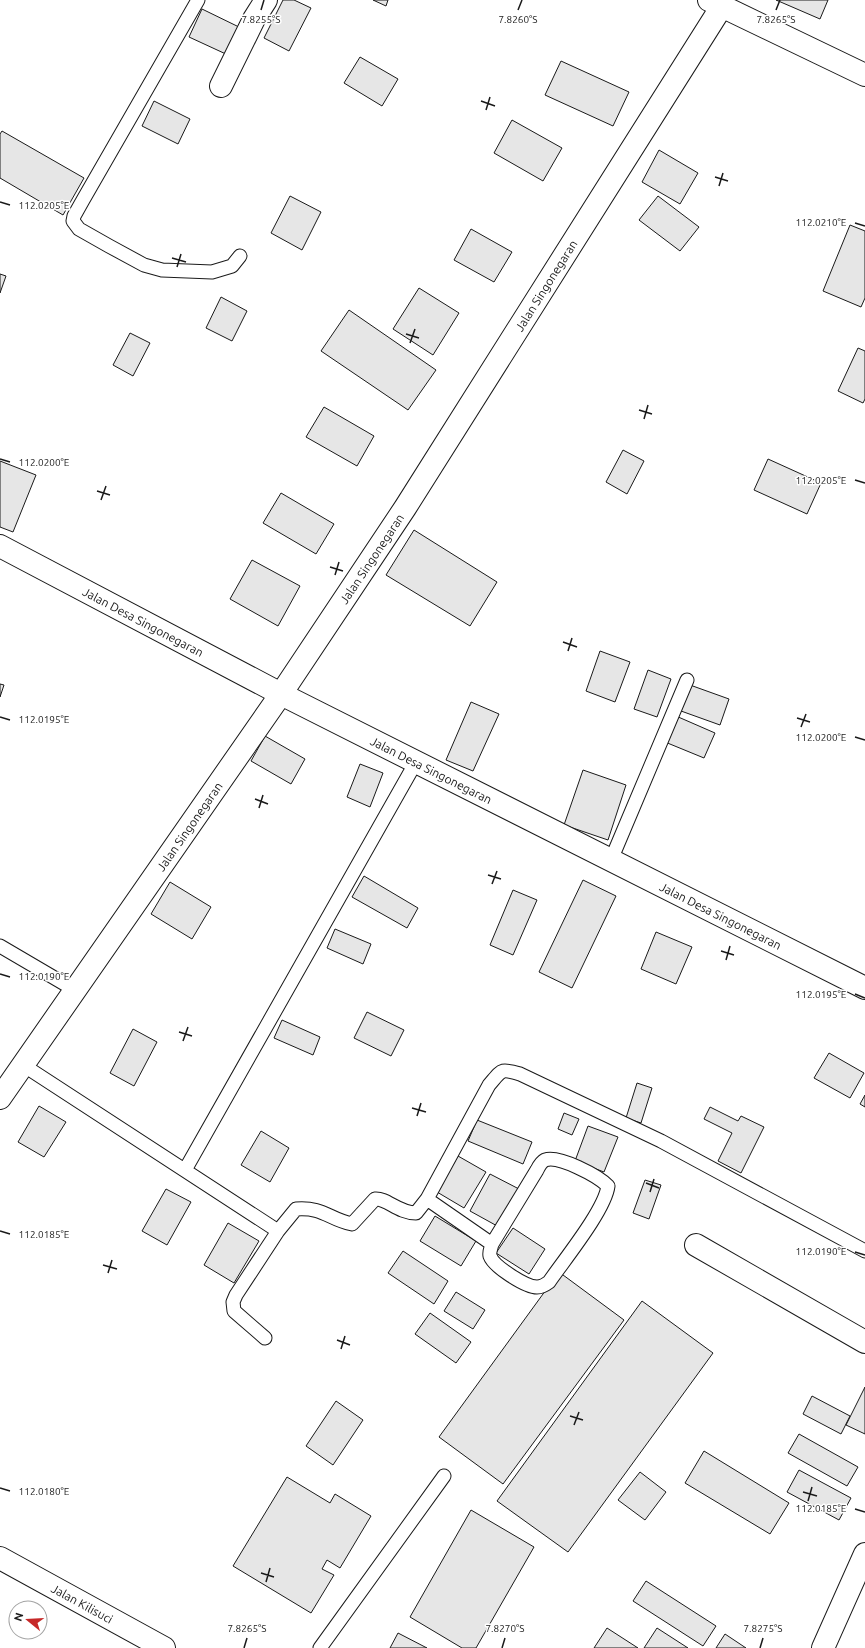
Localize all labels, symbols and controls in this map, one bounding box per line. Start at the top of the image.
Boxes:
text: 7.8255°S [241,14,281,25]
text: 7.8260°S [498,14,538,25]
text: 7.8265°S [756,14,796,25]
text: 112.0205°E [19,200,70,211]
text: 112.0210°E [796,217,847,228]
street label: Jalan Singonegaran [512,237,579,333]
text: 112.0200°E [19,457,70,468]
text: 112.0205°E [796,475,847,486]
street label: Jalan Singonegaran [337,511,406,606]
street label: Jalan Desa Singonegaran [81,584,206,659]
text: 112.0195°E [19,714,70,725]
text: 112.0200°E [796,732,847,743]
street label: Jalan Desa Singonegaran [368,734,494,806]
street label: Jalan Singonegaran [154,779,224,873]
street label: Jalan Desa Singonegaran [658,879,784,951]
text: 112.0190°E [19,971,70,982]
text: 112.0195°E [796,989,847,1000]
text: 112.0185°E [19,1229,70,1240]
text: 112.0190°E [796,1246,847,1257]
text: 112.0180°E [19,1486,70,1497]
text: 112.0185°E [796,1503,847,1514]
street label: Jalan Kilisuci [49,1581,115,1625]
north arrow [8,1600,48,1640]
text: N [12,1611,25,1623]
text: 7.8265°S [227,1623,267,1634]
text: 7.8270°S [485,1623,525,1634]
text: 7.8275°S [743,1623,783,1634]

